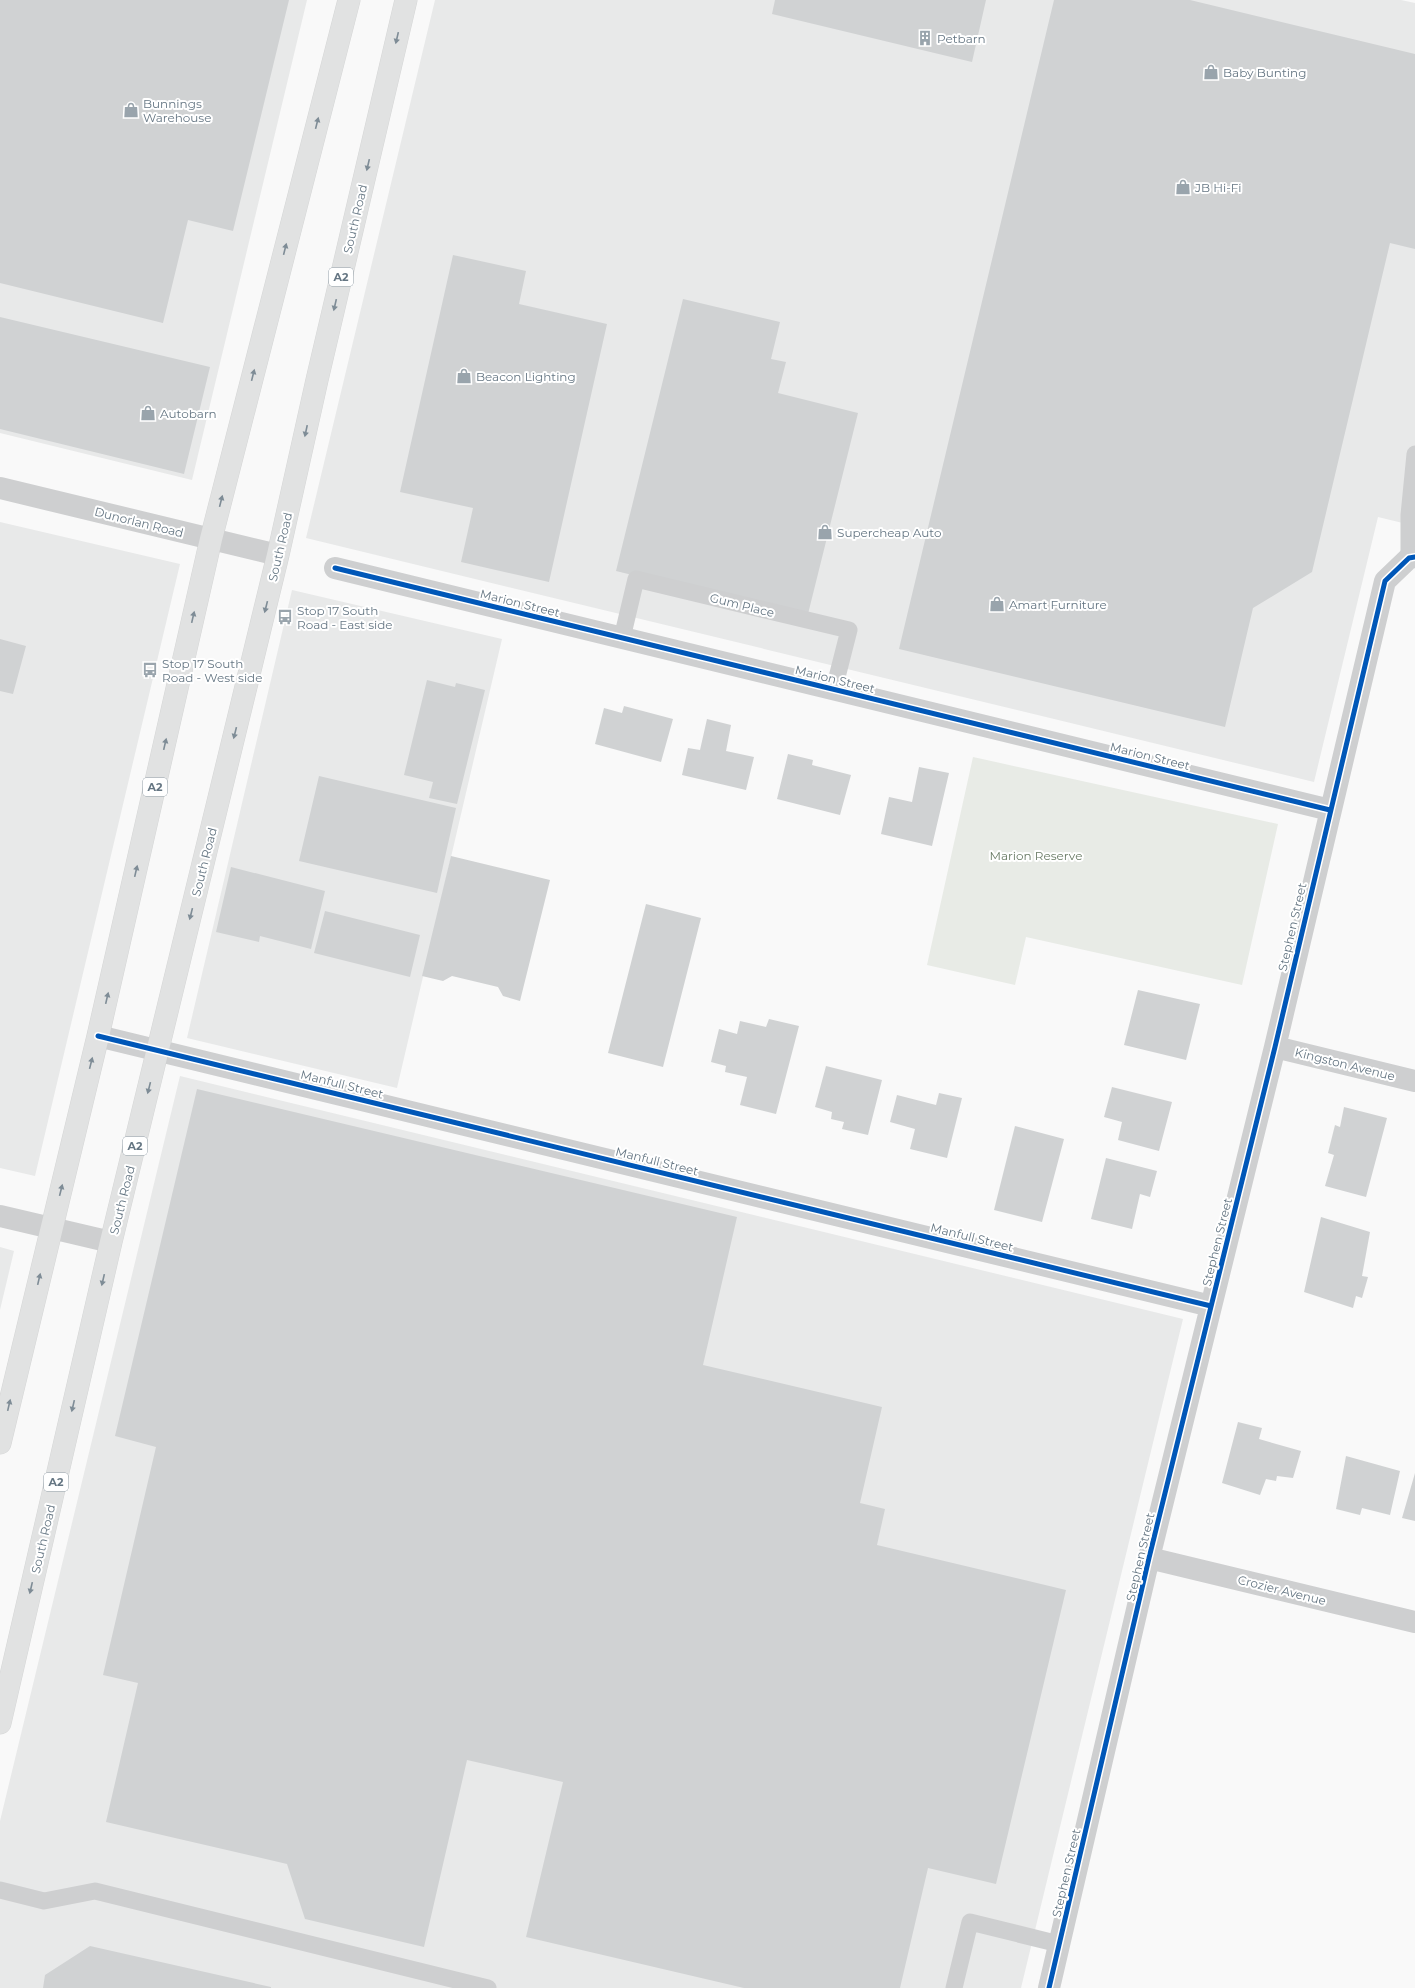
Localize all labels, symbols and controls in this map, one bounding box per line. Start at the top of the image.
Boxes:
building icon: Petbarn [916,29,934,47]
place label: Petbarn [937,31,986,46]
one-way arrow [394,32,400,44]
shop icon: Baby Bunting [1202,63,1220,81]
place label: Baby Bunting [1223,65,1306,80]
place label: Bunnings Warehouse [143,96,211,125]
shop icon: Bunnings Warehouse [122,101,140,119]
one-way arrow [315,117,321,129]
one-way arrow [364,158,370,171]
shop icon: JB Hi-Fi [1174,178,1192,196]
place label: JB Hi-Fi [1194,180,1242,195]
street label: South Road [340,183,370,255]
one-way arrow [282,243,288,255]
road number: A2 [329,268,353,286]
one-way arrow [331,299,337,311]
shop icon: Beacon Lighting [455,367,473,385]
one-way arrow [250,369,256,381]
place label: Beacon Lighting [476,369,576,384]
shop icon: Autobarn [139,404,157,422]
place label: Autobarn [160,406,217,421]
one-way arrow [302,425,308,438]
one-way arrow [218,495,224,507]
street label: Dunorlan Road [93,504,185,540]
street label: South Road [265,511,295,583]
shop icon: Supercheap Auto [816,523,834,541]
place label: Supercheap Auto [837,525,941,540]
street label: Marion Street [479,586,561,620]
street label: Gum Place [708,590,776,620]
shop icon: Amart Furniture [988,595,1006,613]
place label: Amart Furniture [1009,597,1107,612]
one-way arrow [263,601,269,613]
place label: Stop 17 South Road - East side [297,603,393,632]
bus stop icon: Stop 17 South Road - East side [276,608,294,626]
one-way arrow [191,611,197,623]
place label: Stop 17 South Road - West side [162,656,263,685]
bus stop icon: Stop 17 South Road - West side [141,661,159,679]
street label: Marion Street [794,662,876,696]
one-way arrow [232,727,238,739]
one-way arrow [162,738,168,750]
street label: Marion Street [1109,739,1191,773]
road number: A2 [143,778,167,796]
street label: South Road [188,826,220,898]
park label: Marion Reserve [990,848,1082,863]
one-way arrow [133,865,139,877]
street label: Stephen Street [1275,881,1309,973]
one-way arrow [188,908,194,920]
one-way arrow [104,991,110,1004]
street label: Kingston Avenue [1293,1044,1397,1084]
one-way arrow [89,1057,95,1070]
street label: Manfull Street [299,1066,385,1102]
one-way arrow [146,1082,152,1094]
road number: A2 [123,1137,147,1155]
street label: Manfull Street [614,1143,700,1179]
street label: South Road [106,1164,138,1236]
one-way arrow [58,1184,64,1196]
street label: Stephen Street [1199,1196,1235,1288]
street label: Manfull Street [929,1219,1015,1255]
one-way arrow [37,1273,43,1285]
one-way arrow [99,1273,105,1286]
one-way arrow [6,1399,12,1411]
one-way arrow [70,1400,76,1413]
road number: A2 [44,1473,68,1491]
street label: South Road [28,1503,58,1575]
street label: Stephen Street [1123,1511,1157,1603]
street label: Crozier Avenue [1236,1572,1328,1608]
one-way arrow [28,1581,34,1594]
street label: Stephen Street [1049,1827,1083,1919]

